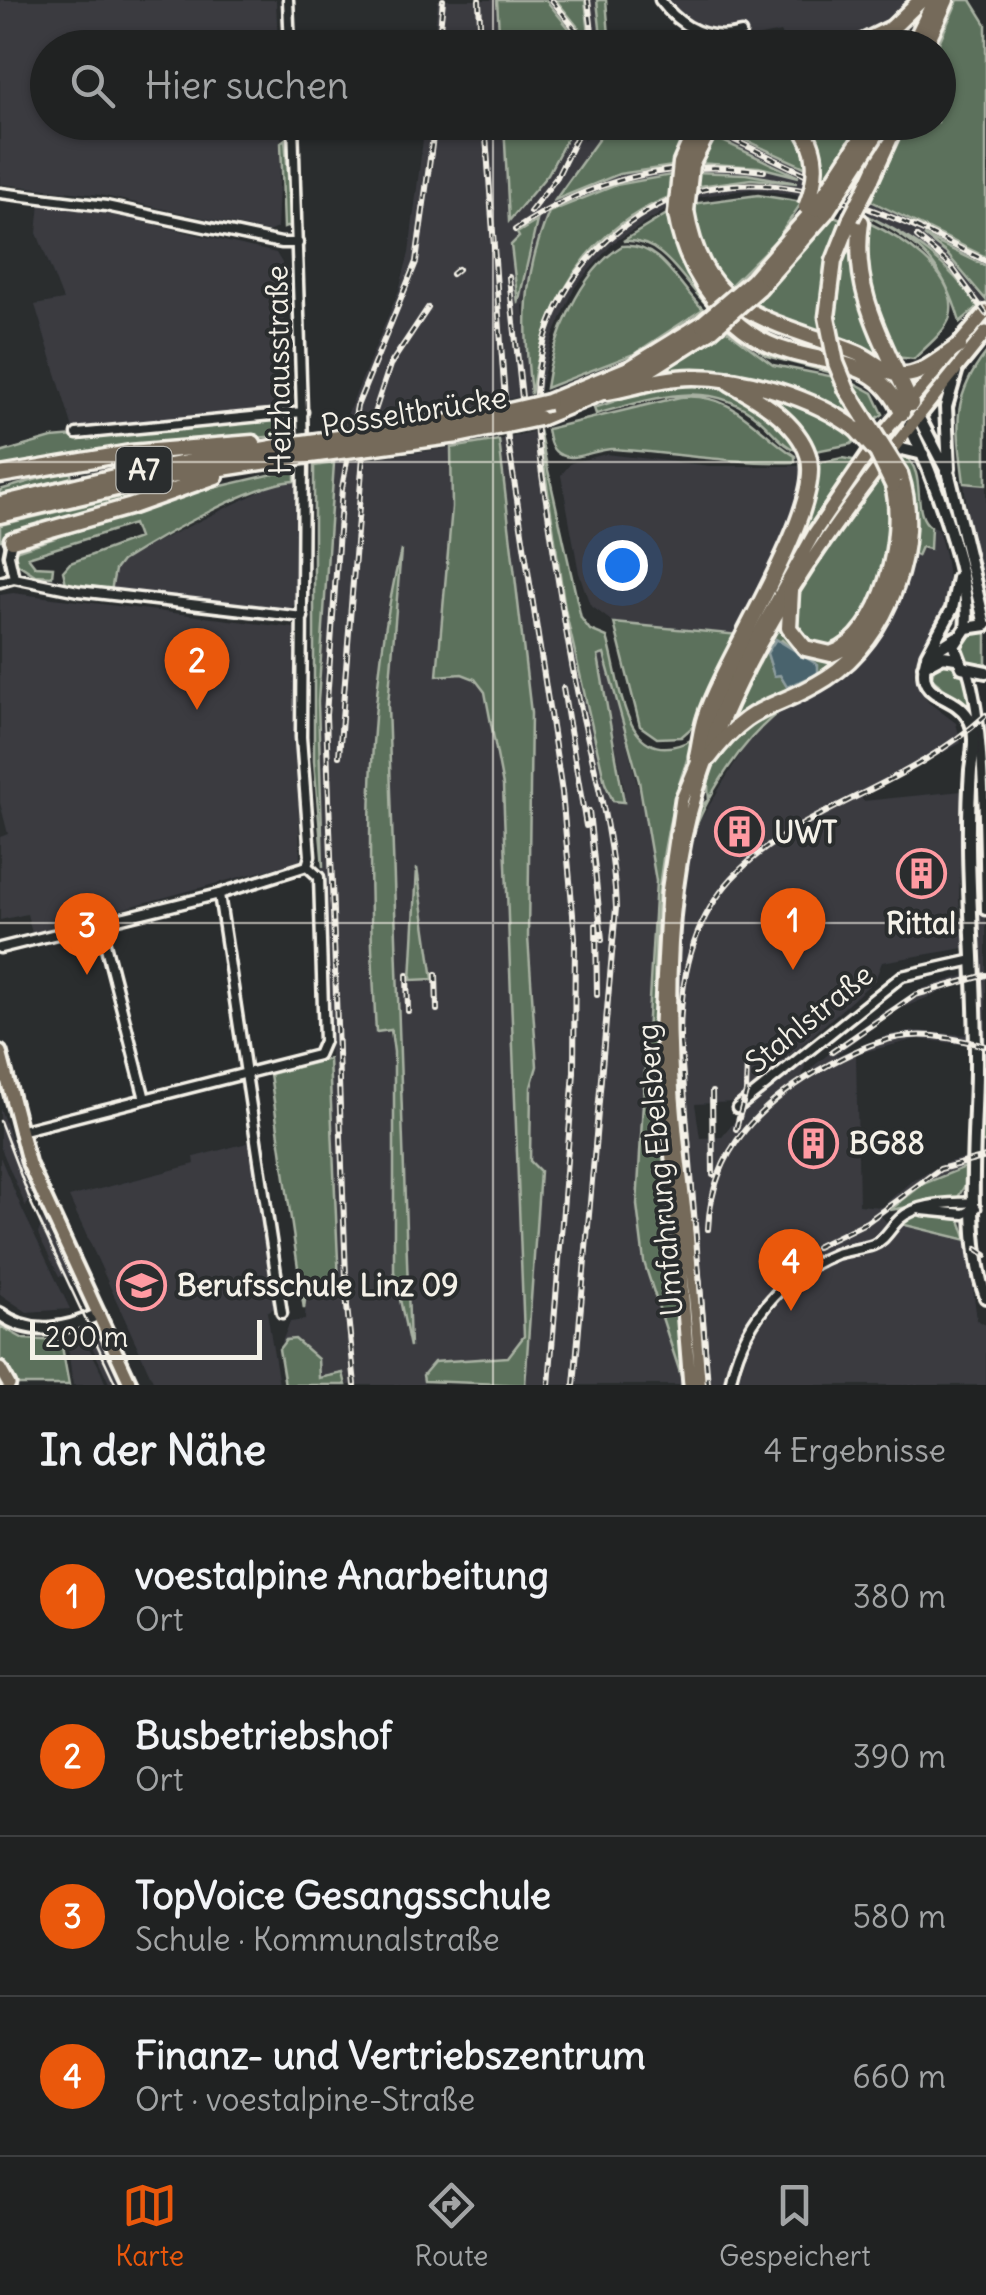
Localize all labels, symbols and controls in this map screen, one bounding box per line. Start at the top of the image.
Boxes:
search box [30,30,956,140]
icon: search [65,58,120,113]
text: Hier suchen [145,62,349,109]
street label: Heizhausstraße [257,265,299,475]
street label: Posseltbrücke [319,378,509,444]
road number: A7 [116,447,172,493]
your location [597,540,648,591]
pin: 2 [164,628,230,710]
building icon: UWT [713,806,765,858]
place label: UWT [774,813,838,851]
building icon: Rittal [895,848,947,900]
pin: 1 [760,888,826,970]
pin: 3 [54,892,120,975]
place label: Rittal [886,904,956,942]
street label: Stahlstraße [738,955,880,1081]
street label: Umfahrung Ebelsberg [627,1022,691,1318]
building icon: BG88 [788,1117,840,1169]
place label: BG88 [849,1124,925,1162]
pin: 4 [758,1228,824,1311]
school or university icon: Berufsschule Linz 09 [116,1259,168,1311]
place label: Berufsschule Linz 09 [177,1266,459,1304]
scale bar [30,1315,262,1360]
text: 200 m [45,1319,128,1355]
text: In der Nähe [40,1424,266,1476]
text: 4 Ergebnisse [764,1430,946,1471]
text: voestalpine Anarbeitung [135,1552,549,1599]
text: 1 [66,1576,79,1617]
text: 380 m [853,1576,946,1617]
text: Ort [135,1599,184,1640]
text: Busbetriebshof [135,1712,392,1759]
text: 2 [64,1736,81,1777]
text: 390 m [853,1736,946,1777]
text: Ort [135,1759,184,1800]
text: TopVoice Gesangsschule [135,1872,551,1919]
text: 3 [63,1896,82,1937]
text: 580 m [852,1896,946,1937]
text: Schule · Kommunalstraße [135,1919,500,1960]
text: Finanz- und Vertriebszentrum [135,2032,646,2079]
text: 4 [63,2056,82,2097]
text: 660 m [852,2056,946,2097]
text: Ort · voestalpine-Straße [135,2079,475,2120]
tab: Karte [115,2178,184,2274]
tab: Route [415,2178,488,2274]
tab: Gespeichert [719,2178,871,2274]

